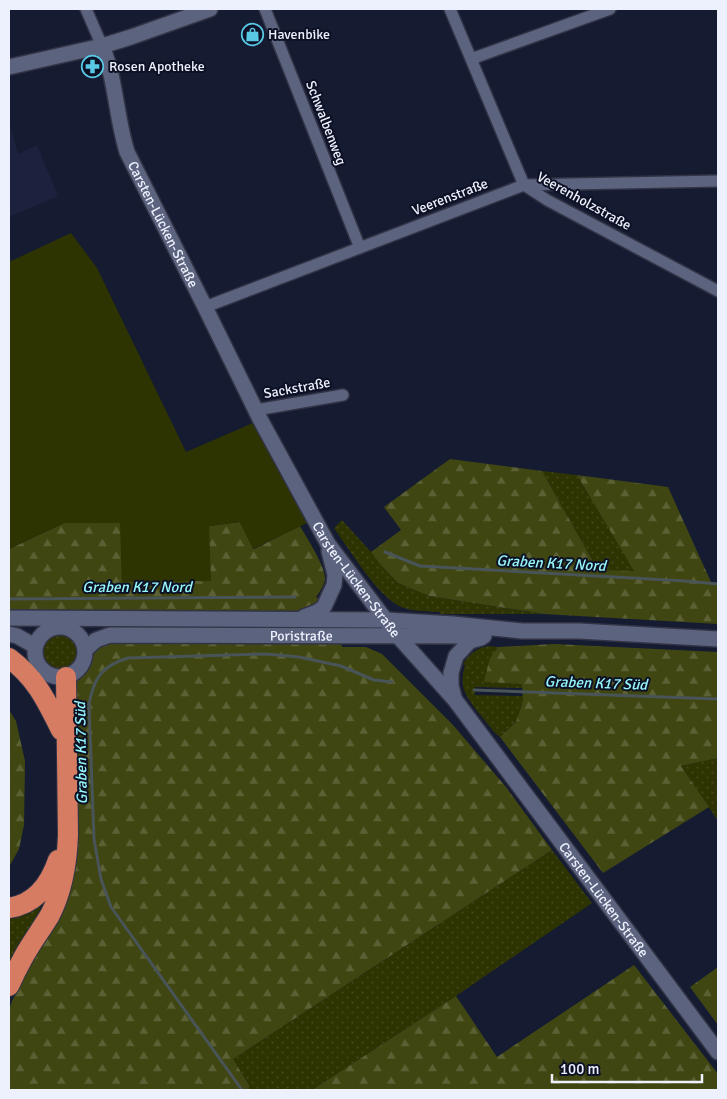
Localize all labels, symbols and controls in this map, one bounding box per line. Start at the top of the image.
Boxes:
shop icon: Havenbike [240,22,264,46]
place label: Havenbike [268,26,330,43]
pharmacy icon: Rosen Apotheke [81,54,105,78]
place label: Rosen Apotheke [109,58,205,75]
street label: Schwalbenweg [302,78,350,168]
street label: Carsten-Lücken-Straße [124,158,202,290]
street label: Veerenholzstraße [534,168,634,234]
street label: Veerenstraße [410,175,490,219]
street label: Sackstraße [262,374,332,402]
street label: Carsten-Lücken-Straße [309,519,404,641]
water label: Graben K17 Nord [496,551,608,575]
water label: Graben K17 Nord [82,578,194,596]
street label: Poristraße [270,627,333,644]
water label: Graben K17 Süd [544,672,650,694]
water label: Graben K17 Süd [71,700,91,804]
street label: Carsten-Lücken-Straße [556,839,653,960]
scale bar [552,1052,702,1084]
text: 100 m [560,1060,600,1078]

